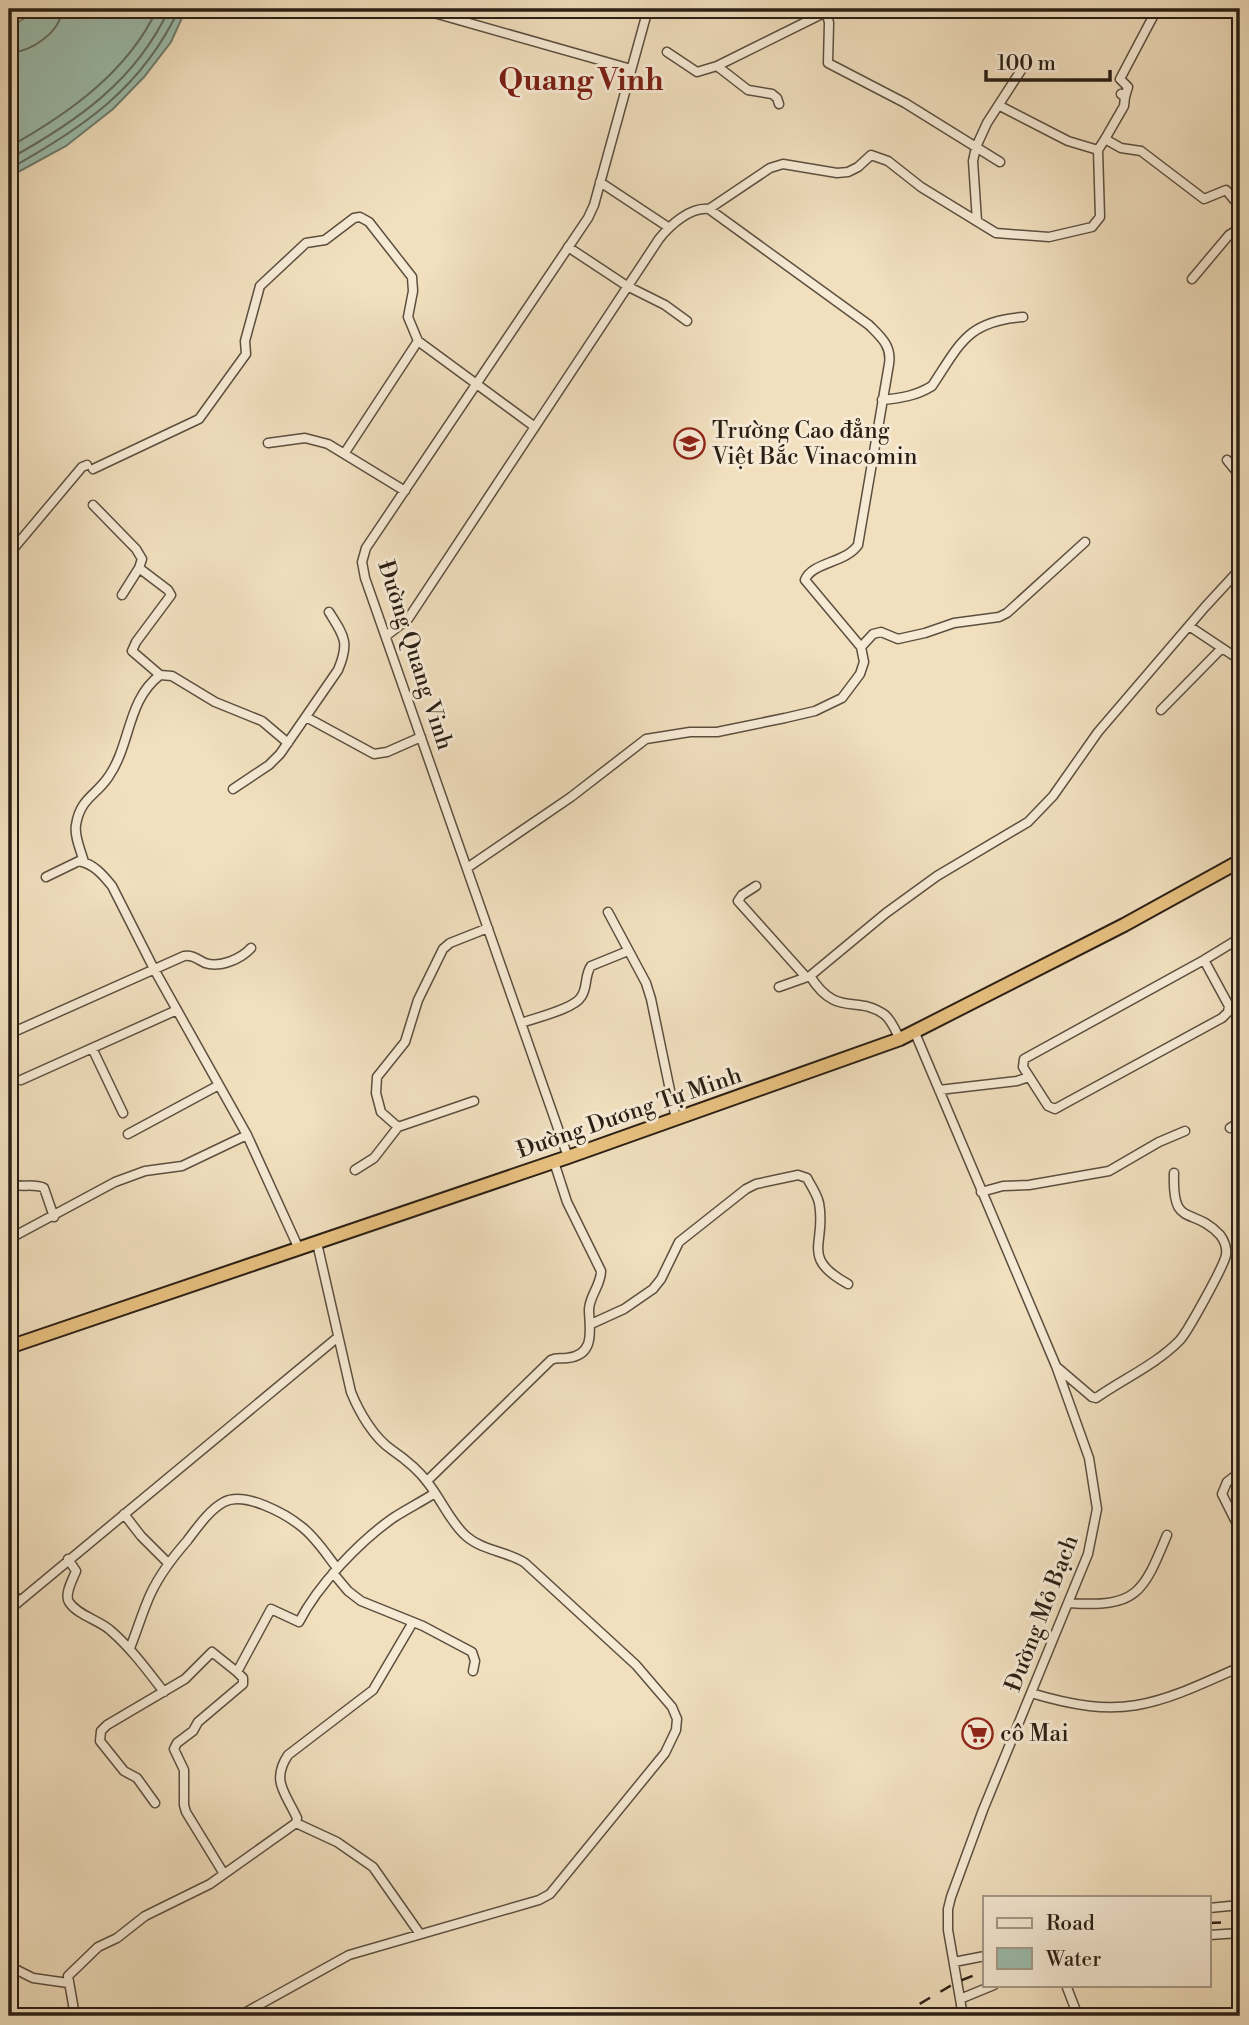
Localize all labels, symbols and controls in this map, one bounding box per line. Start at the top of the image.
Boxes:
scale bar [986,38,1111,82]
text: 100 m [997,51,1056,77]
district label: Quang Vinh [499,62,664,100]
place label: Trường Cao đẳng Việt Bắc Vinacomin [711,417,918,471]
school or university icon: Trường Cao đẳng Việt Bắc Vinacomin [672,426,706,460]
street label: Đường Quang Vinh [371,557,459,754]
street label: Đường Dương Tự Minh [513,1061,746,1165]
street label: Đường Mỏ Bạch [999,1531,1085,1695]
supermarket icon: cô Mai [960,1716,994,1750]
place label: cô Mai [1000,1720,1069,1748]
legend [983,1896,1210,1986]
text: Road [1046,1911,1095,1937]
text: Water [1045,1947,1101,1973]

